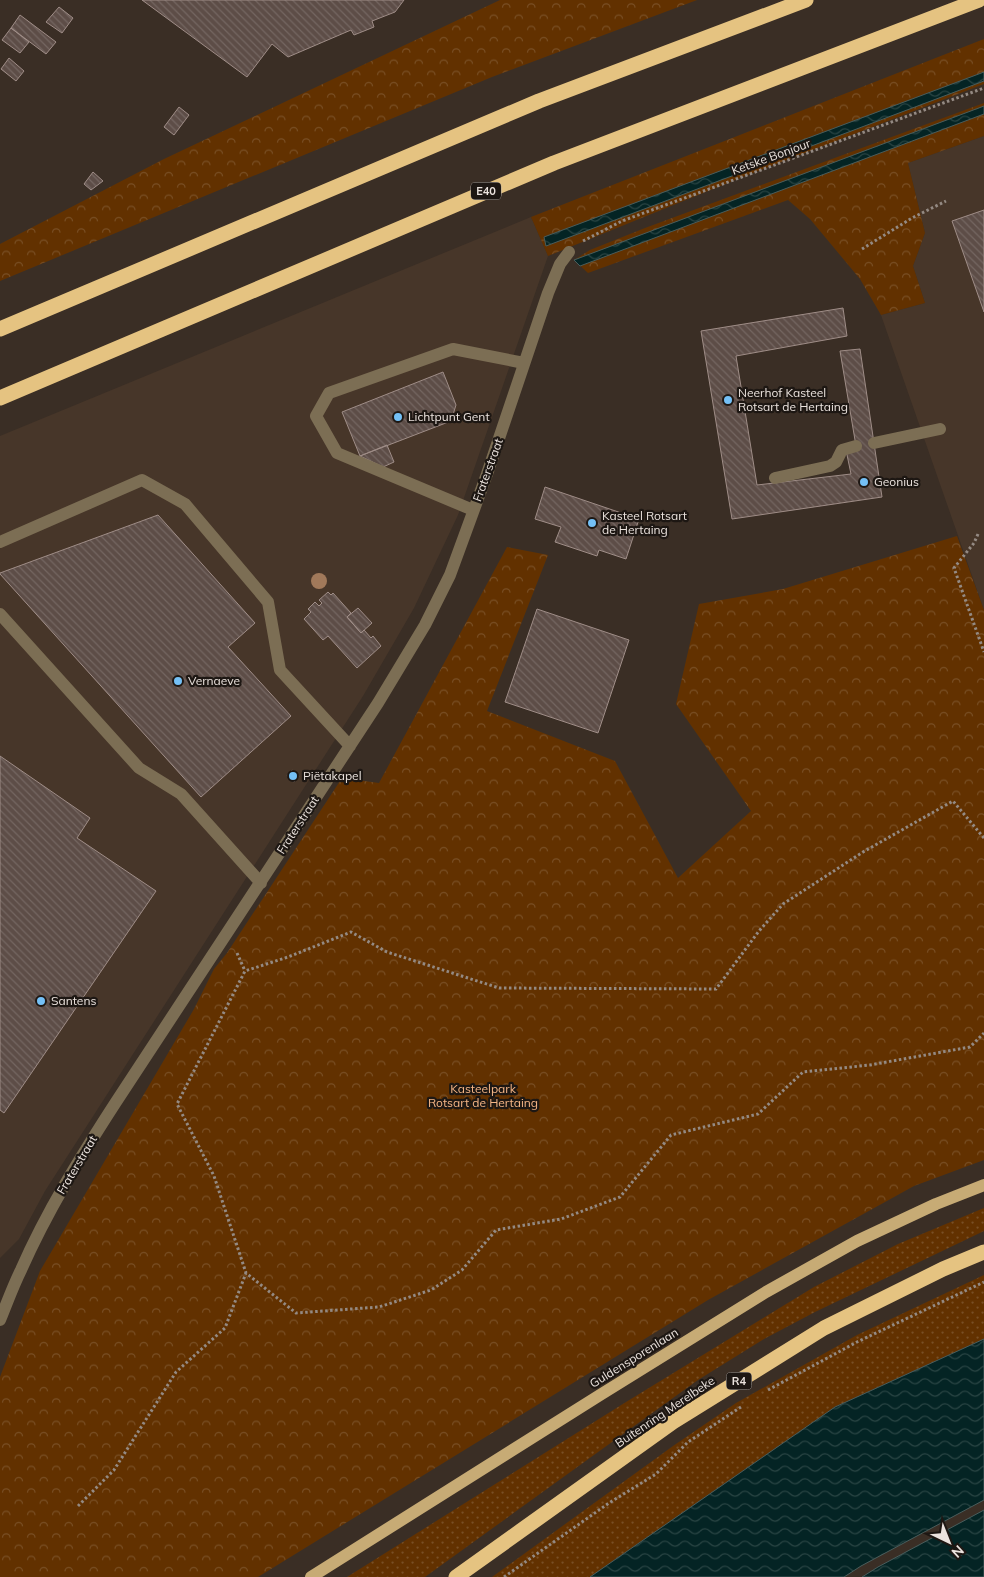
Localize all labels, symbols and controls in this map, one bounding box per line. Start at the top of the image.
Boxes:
street label: Ketske Bonjour [729,135,813,178]
road number: E40 [471,182,501,200]
place label: Neerhof Kasteel Rotsart de Hertaing [738,385,848,414]
marker: Neerhof Kasteel Rotsart de Hertaing [722,394,734,406]
place label: Lichtpunt Gent [408,409,490,424]
marker: Lichtpunt Gent [392,411,404,423]
street label: Fraterstraat [469,436,506,503]
place label: Geonius [874,474,919,489]
marker: Geonius [858,476,870,488]
place label: Kasteel Rotsart de Hertaing [602,508,687,537]
marker: Kasteel Rotsart de Hertaing [586,517,598,529]
place label: Vernaeve [188,673,240,688]
marker: Vernaeve [172,675,184,687]
place label: Piëtakapel [303,768,362,783]
marker: Piëtakapel [287,770,299,782]
street label: Fraterstraat [273,793,322,857]
place label: Santens [51,993,96,1008]
marker: Santens [35,995,47,1007]
park label: Kasteelpark Rotsart de Hertaing [428,1081,538,1110]
street label: Fraterstraat [53,1133,100,1197]
street label: Guldensporenlaan [587,1324,681,1391]
road number: R4 [726,1372,752,1390]
street label: Buitenring Merelbeke [612,1373,717,1451]
north arrow [924,1517,974,1567]
text: N [948,1541,968,1562]

